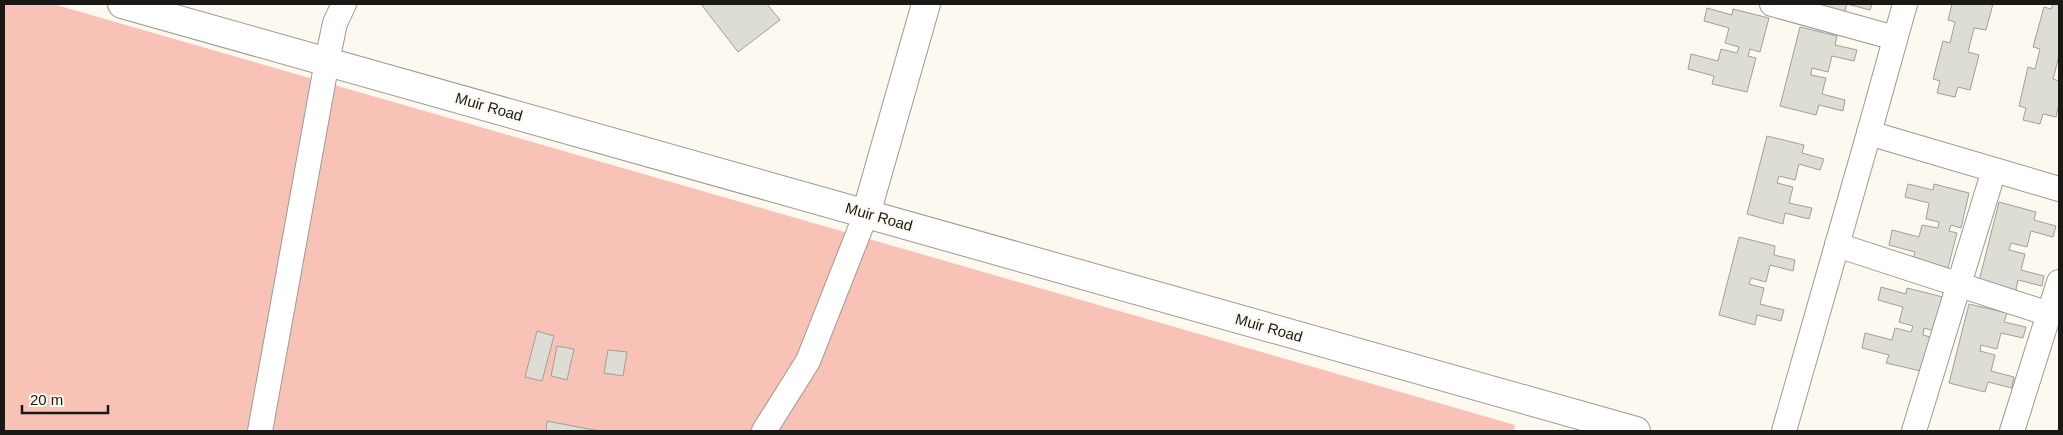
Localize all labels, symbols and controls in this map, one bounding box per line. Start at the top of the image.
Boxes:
street label: Muir Road [454,89,525,124]
street label: Muir Road [844,199,915,234]
street label: Muir Road [1234,310,1305,345]
scale bar [22,382,109,414]
text: 20 m [30,391,63,408]

